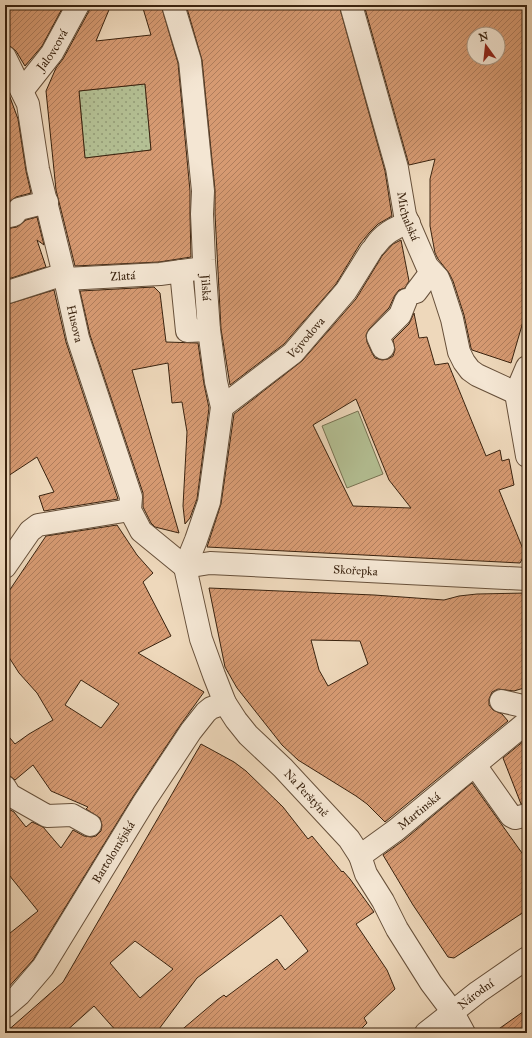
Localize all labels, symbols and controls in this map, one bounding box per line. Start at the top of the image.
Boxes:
street label: Jalovcová [32,26,71,76]
north arrow [466,26,506,66]
text: N [477,29,490,44]
street label: Michalská [394,191,423,244]
street label: Zlatá [110,268,137,284]
street label: Jilská [197,272,214,302]
street label: Husova [64,304,86,345]
street label: Vejvodova [284,314,328,362]
street label: Skořepka [333,562,379,579]
street label: Na Perštýně [281,767,332,820]
street label: Martinská [395,789,444,833]
street label: Bartolomějská [89,818,138,886]
street label: Národní [455,976,497,1012]

